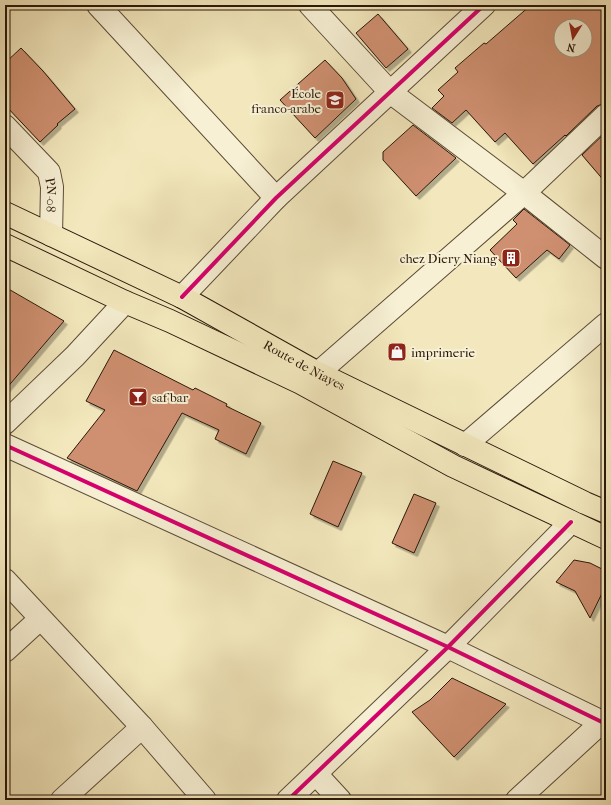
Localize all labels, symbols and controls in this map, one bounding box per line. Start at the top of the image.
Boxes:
north arrow [553,18,593,58]
text: N [565,40,577,55]
place label: École franco-arabe [251,86,322,116]
school or university icon: École franco-arabe [324,89,346,111]
street label: PN-08 [42,176,59,213]
building icon: chez Diery Niang [500,247,522,269]
place label: chez Diery Niang [400,251,498,266]
street label: Route de Niayes [261,337,348,393]
shop icon: imprimerie [386,341,408,363]
place label: imprimerie [411,345,475,360]
bar icon: saf bar [127,386,149,408]
place label: saf bar [152,390,189,405]

